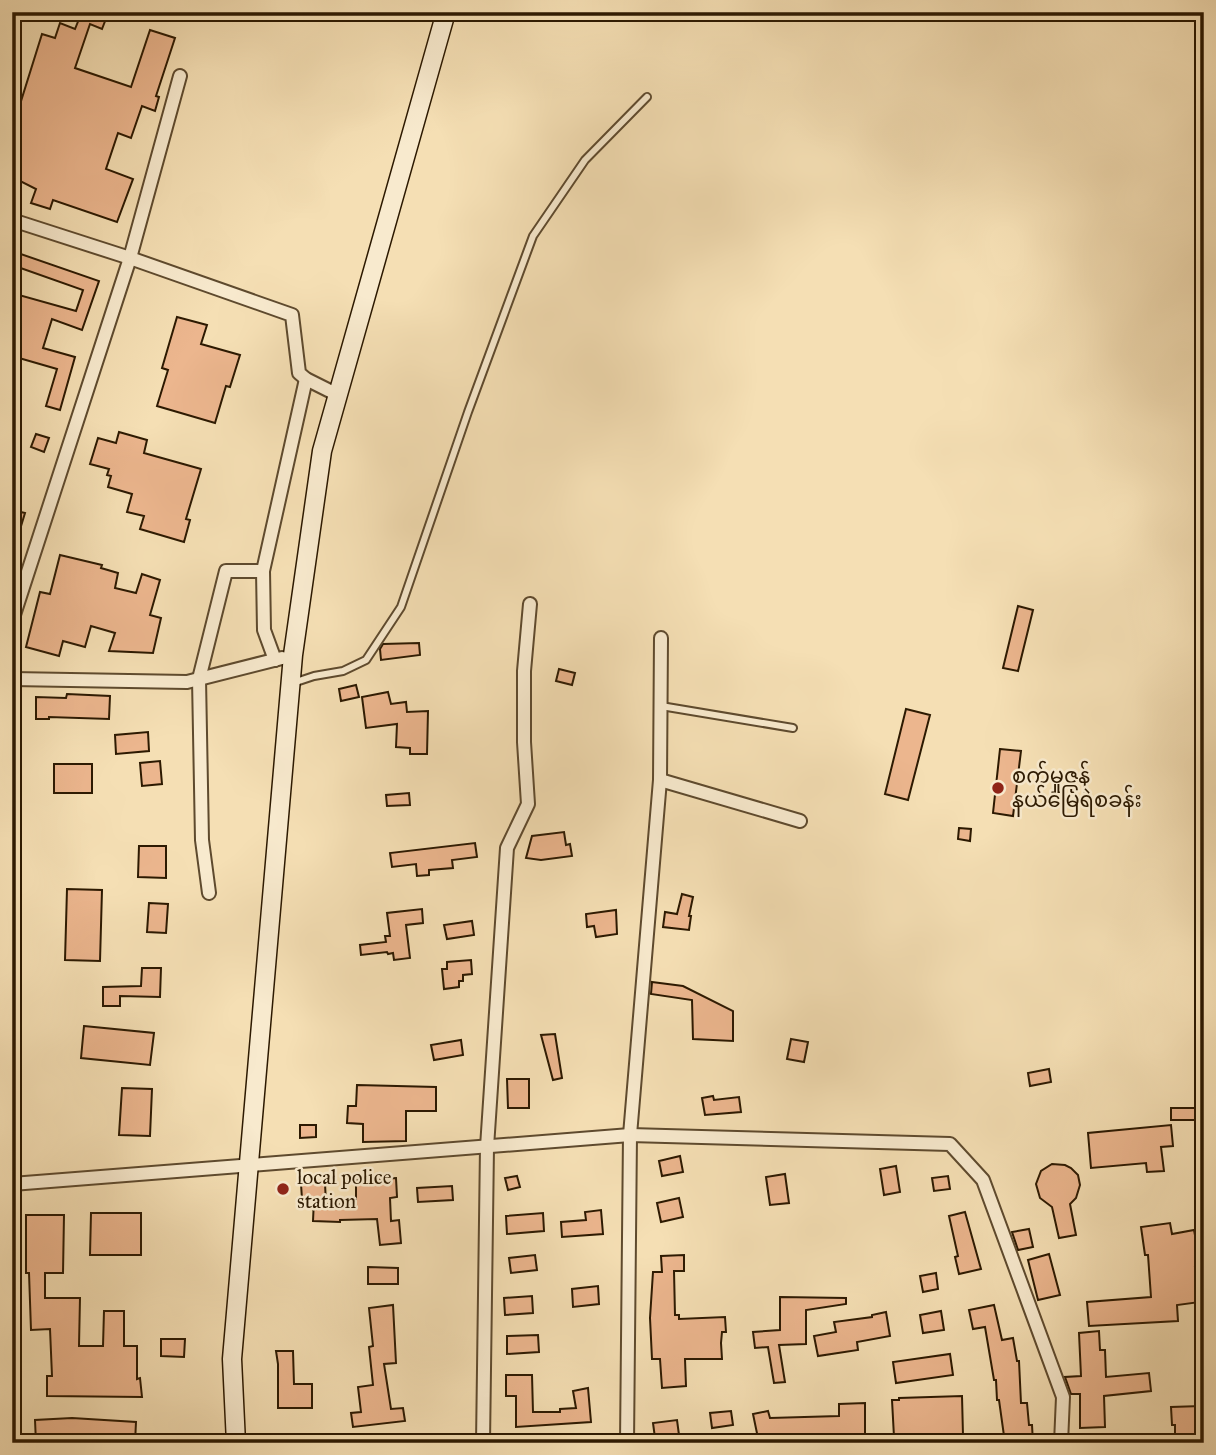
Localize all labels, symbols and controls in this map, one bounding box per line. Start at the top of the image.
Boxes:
place label: စက်မှုဇုန် နယ်မြေရဲစခန်း [1012,760,1142,817]
marker: စက်မှုဇုန် နယ်မြေရဲစခန်း [990,780,1006,796]
place label: local police station [297,1164,392,1214]
marker: local police station [275,1181,291,1197]

